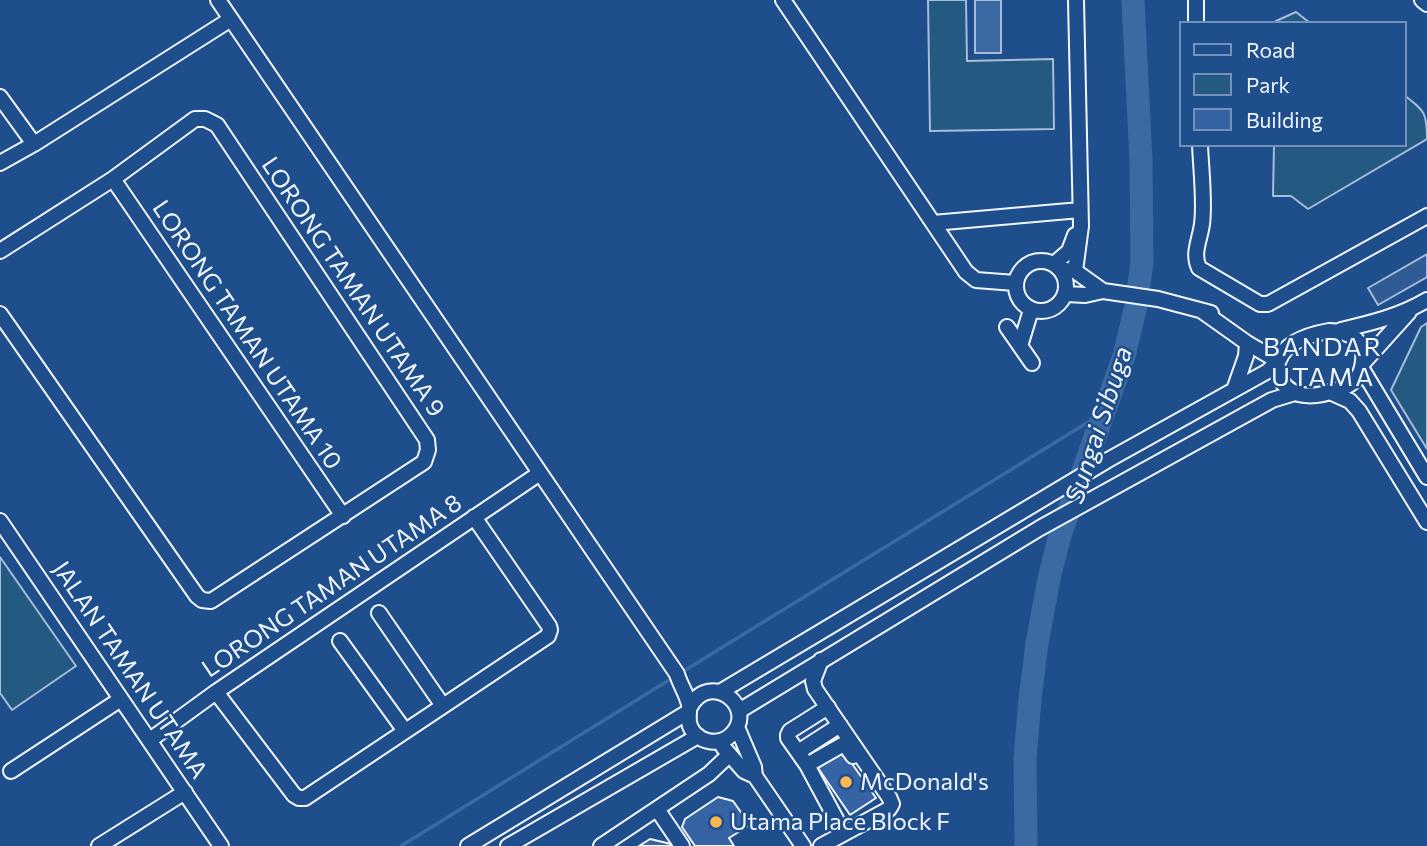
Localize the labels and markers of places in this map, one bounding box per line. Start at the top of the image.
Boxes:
place label: McDonald's [860,768,989,796]
marker: McDonald's [838,774,854,790]
place label: Utama Place Block F [730,808,950,836]
marker: Utama Place Block F [708,814,724,830]

